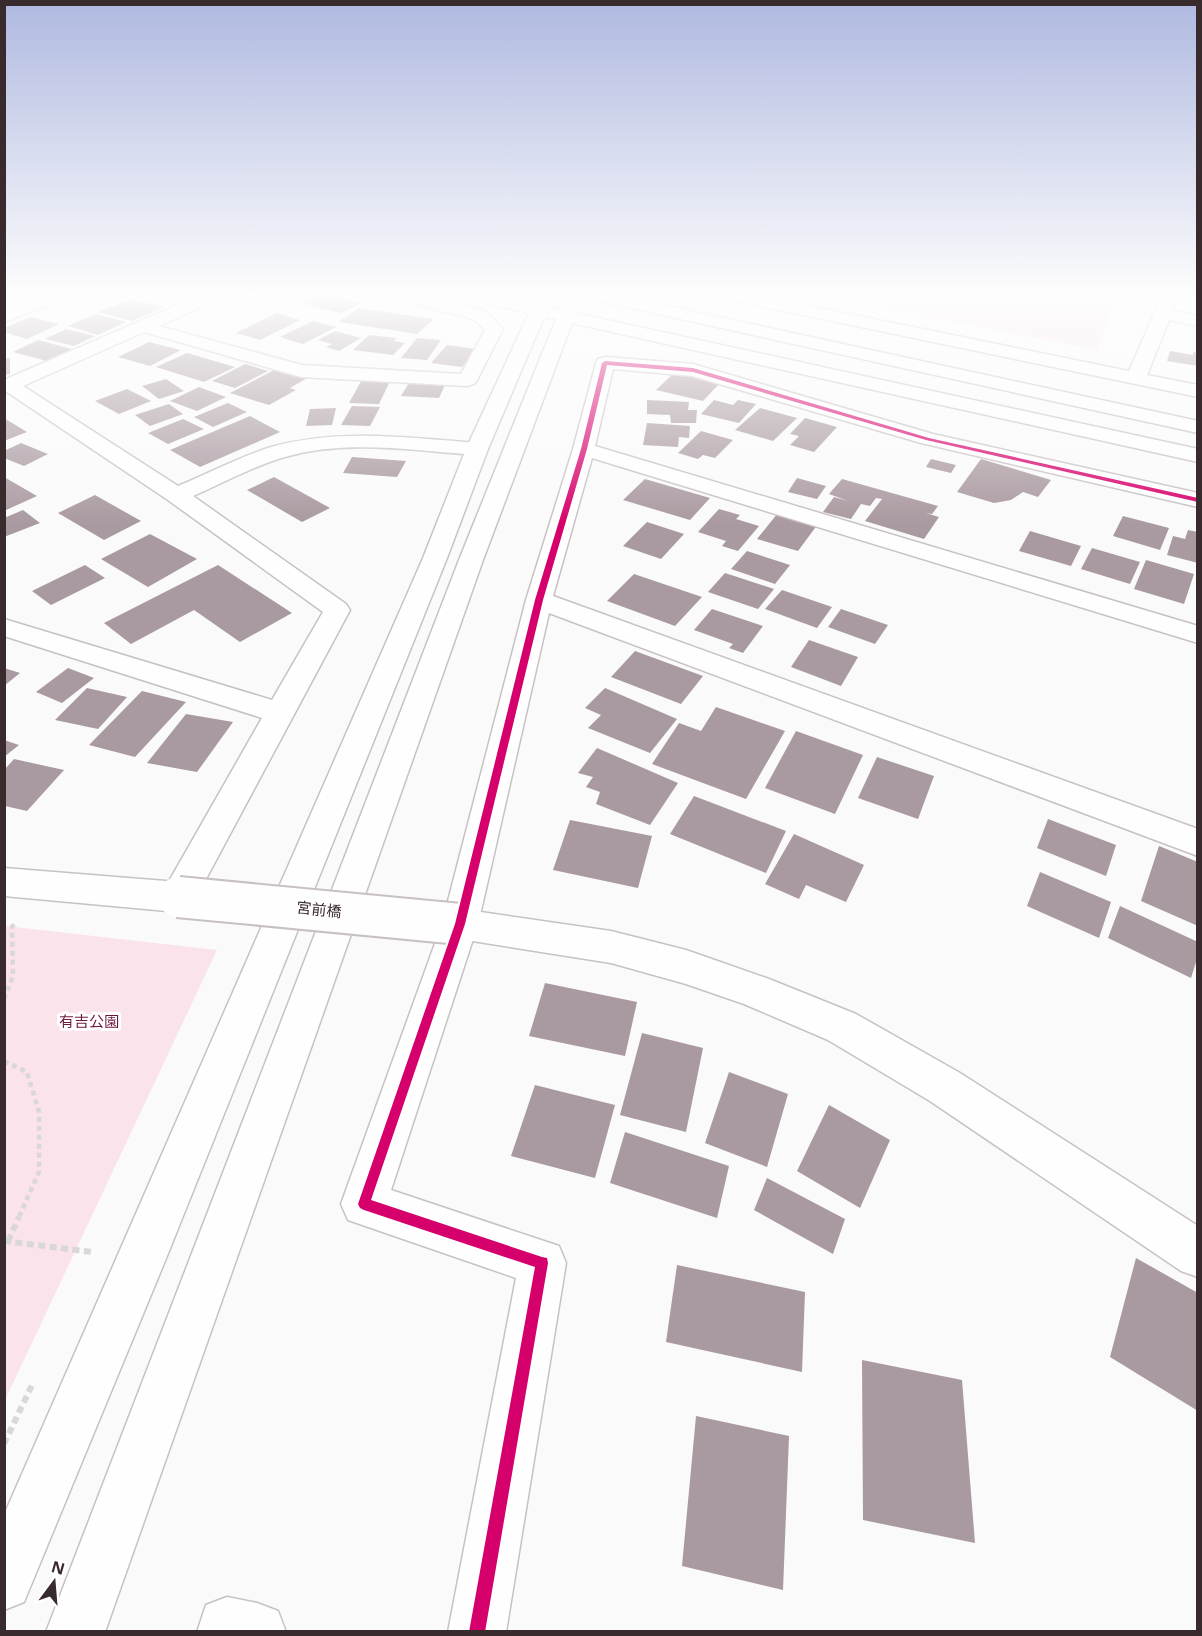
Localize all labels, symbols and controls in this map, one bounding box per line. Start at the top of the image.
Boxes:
street label: 宮前橋 [296,897,343,921]
park label: 有吉公園 [59,1011,119,1031]
north arrow [24,1552,84,1612]
text: N [49,1555,67,1580]

